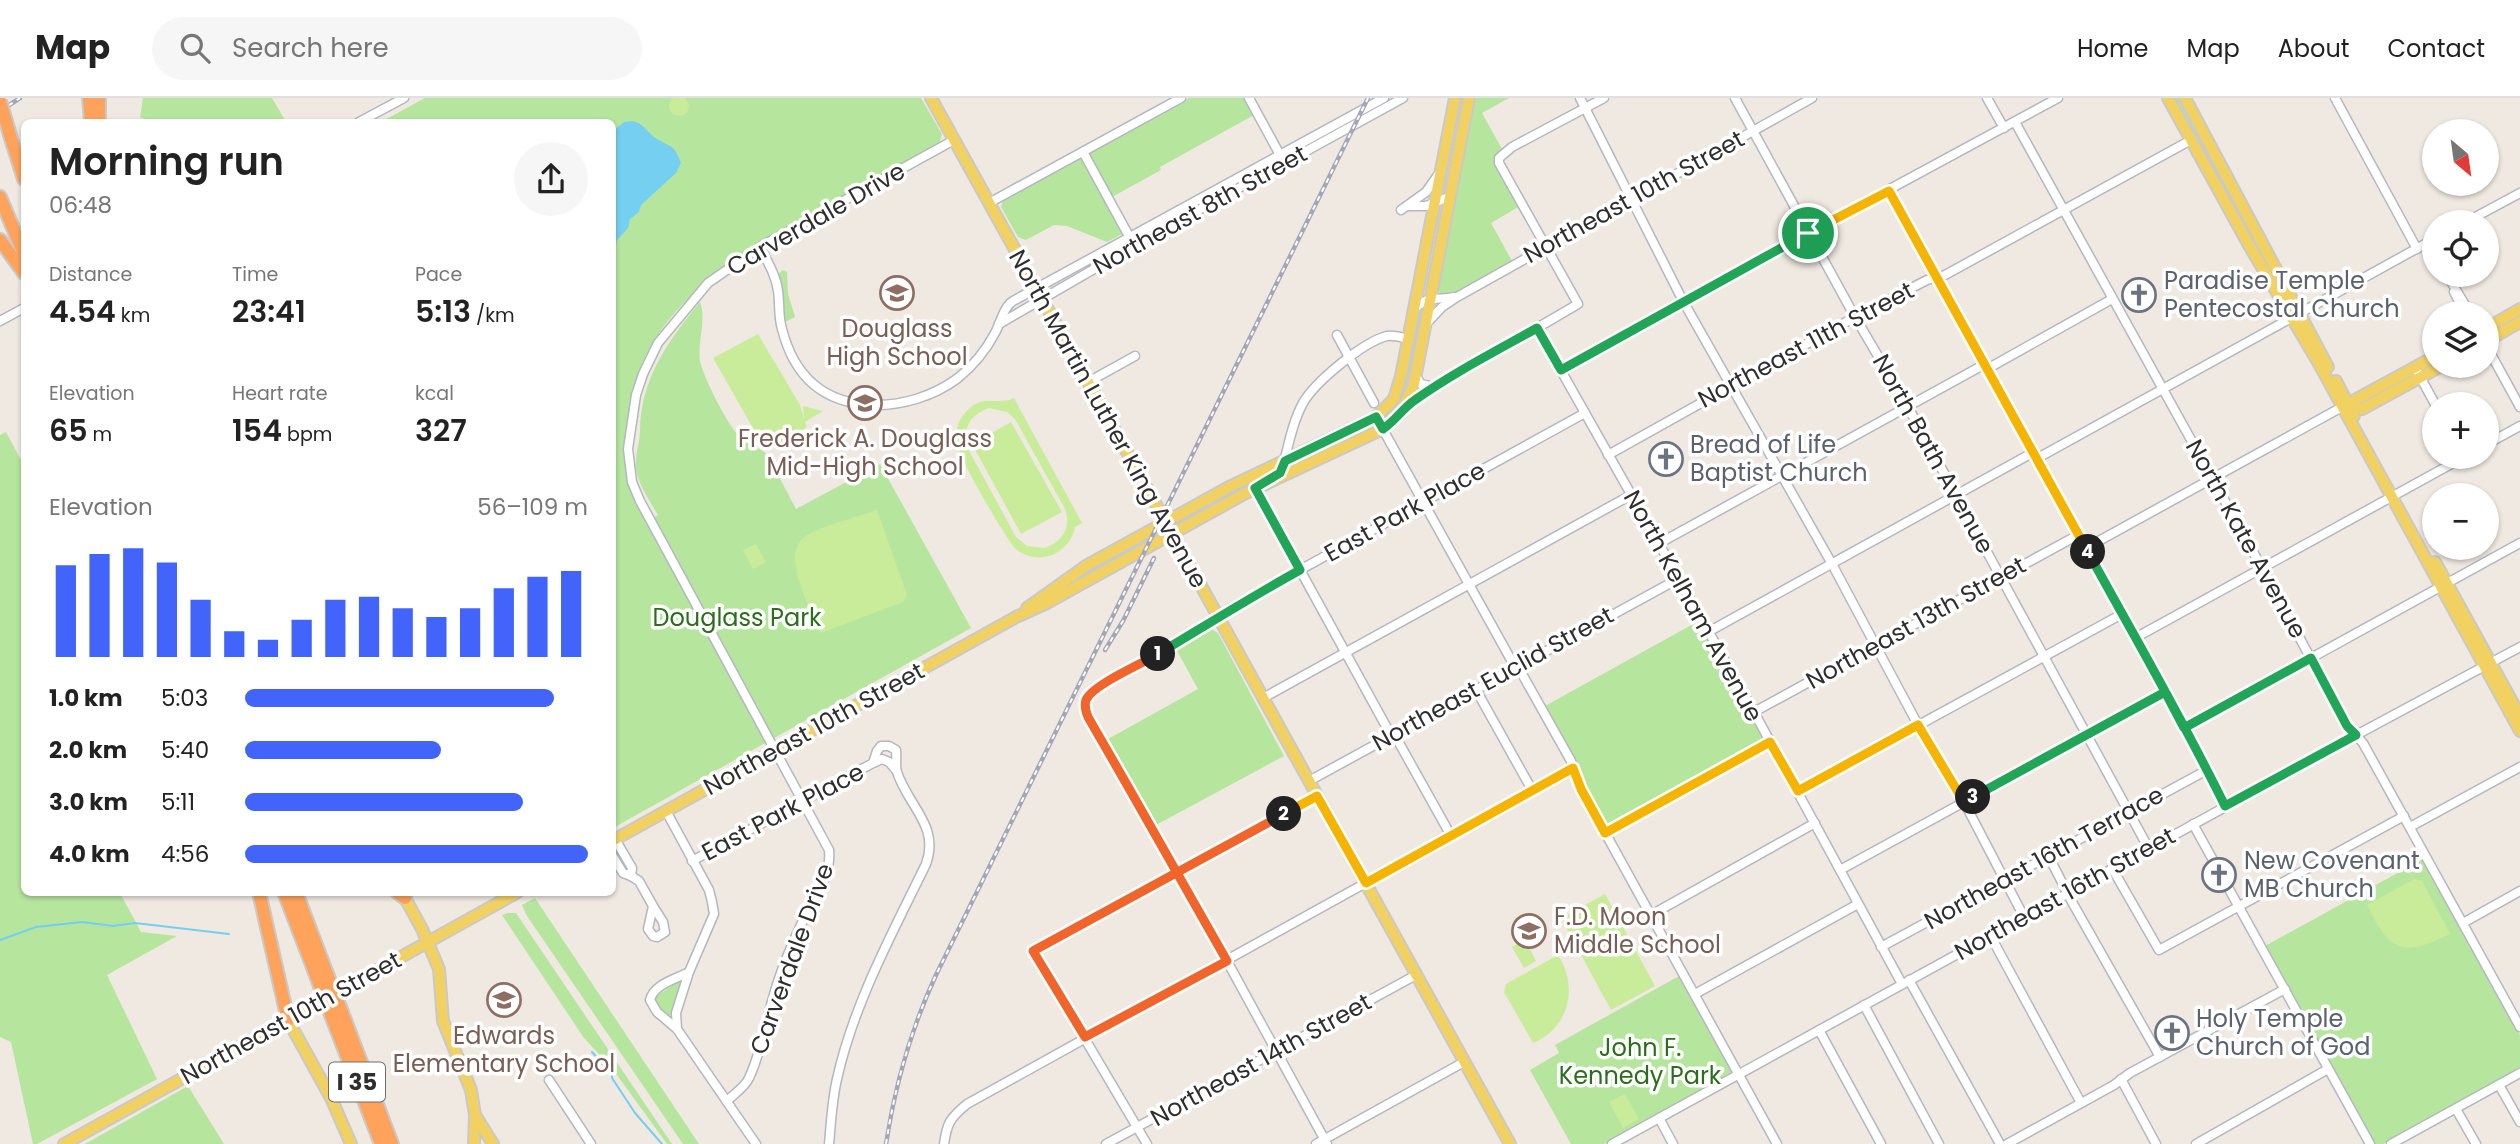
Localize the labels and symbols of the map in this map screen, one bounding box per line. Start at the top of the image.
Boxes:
north arrow [2422,119,2499,196]
street label: Northeast 10th Street [1517,122,1750,271]
street label: Northeast 8th Street [1087,137,1313,282]
street label: Carverdale Drive [721,154,911,283]
pin [1778,203,1838,263]
street label: North Martin Luther King Avenue [1001,244,1216,594]
place label: Paradise Temple Pentecostal Church [2164,264,2400,325]
school or university icon: Douglass High School [878,274,916,312]
street label: Northeast 11th Street [1692,274,1920,416]
church icon: Paradise Temple Pentecostal Church [2120,276,2158,314]
place label: Douglass High School [826,312,968,373]
street label: North Bath Avenue [1865,348,2002,559]
school or university icon: Frederick A. Douglass Mid-High School [846,384,884,422]
place label: Frederick A. Douglass Mid-High School [738,422,992,483]
place label: Bread of Life Baptist Church [1690,428,1868,489]
street label: North Kate Avenue [2178,433,2315,644]
church icon: Bread of Life Baptist Church [1647,440,1685,478]
street label: East Park Place [1318,454,1491,570]
street label: North Kelham Avenue [1616,484,1771,727]
pin: 4 [2070,534,2106,570]
street label: Northeast 13th Street [1800,548,2032,697]
street label: Northeast Euclid Street [1366,598,1619,759]
park label: Douglass Park [653,601,822,634]
pin: 1 [1140,636,1176,672]
street label: Northeast 10th Street [697,654,930,803]
street label: East Park Place [696,755,870,868]
street label: Northeast 16th Terrace [1918,778,2169,937]
pin: 3 [1955,780,1990,814]
pin: 2 [1266,796,1302,832]
street label: Northeast 16th Street [1948,819,2181,968]
place label: New Covenant MB Church [2244,844,2420,905]
church icon: New Covenant MB Church [2200,856,2238,894]
street label: Carverdale Drive [742,859,841,1059]
place label: F.D. Moon Middle School [1554,900,1721,961]
school or university icon: F.D. Moon Middle School [1510,912,1548,950]
street label: Northeast 10th Street [174,943,407,1092]
school or university icon: Edwards Elementary School [485,981,523,1019]
street label: Northeast 14th Street [1144,985,1377,1134]
place label: Holy Temple Church of God [2196,1002,2370,1063]
church icon: Holy Temple Church of God [2153,1014,2191,1052]
place label: Edwards Elementary School [393,1019,615,1080]
park label: John F. Kennedy Park [1559,1031,1722,1092]
road number: I 35 [329,1063,385,1102]

